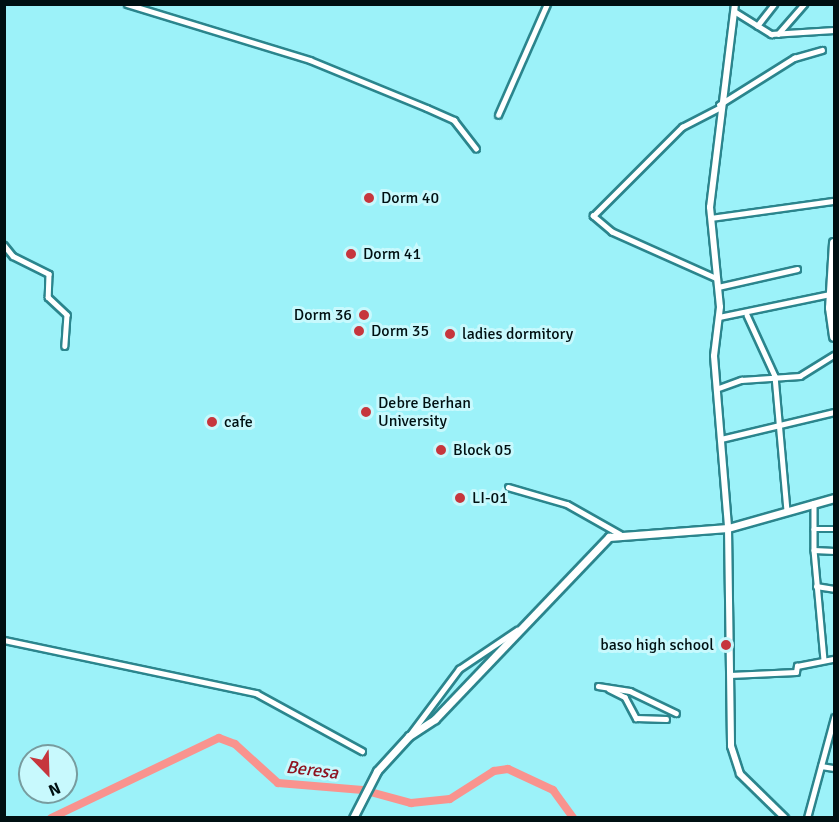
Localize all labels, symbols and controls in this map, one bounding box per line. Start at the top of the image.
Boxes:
place label: Dorm 40 [381,188,439,208]
marker: Dorm 40 [362,191,376,205]
place label: Dorm 41 [363,244,421,264]
marker: Dorm 41 [344,247,358,261]
place label: Dorm 36 [294,305,352,325]
marker: Dorm 36 [357,308,371,322]
place label: Dorm 35 [371,321,429,341]
marker: Dorm 35 [352,324,366,338]
place label: ladies dormitory [462,324,573,344]
marker: ladies dormitory [443,327,457,341]
place label: Debre Berhan University [378,393,471,431]
marker: Debre Berhan University [359,405,373,419]
place label: cafe [224,412,253,432]
marker: cafe [205,415,219,429]
place label: Block 05 [453,440,512,460]
marker: Block 05 [434,443,448,457]
place label: LI-01 [472,488,508,508]
marker: LI-01 [453,491,467,505]
place label: baso high school [600,635,714,655]
marker: baso high school [719,638,733,652]
north arrow [18,744,78,804]
water label: Beresa [285,756,339,784]
text: N [45,777,63,800]

